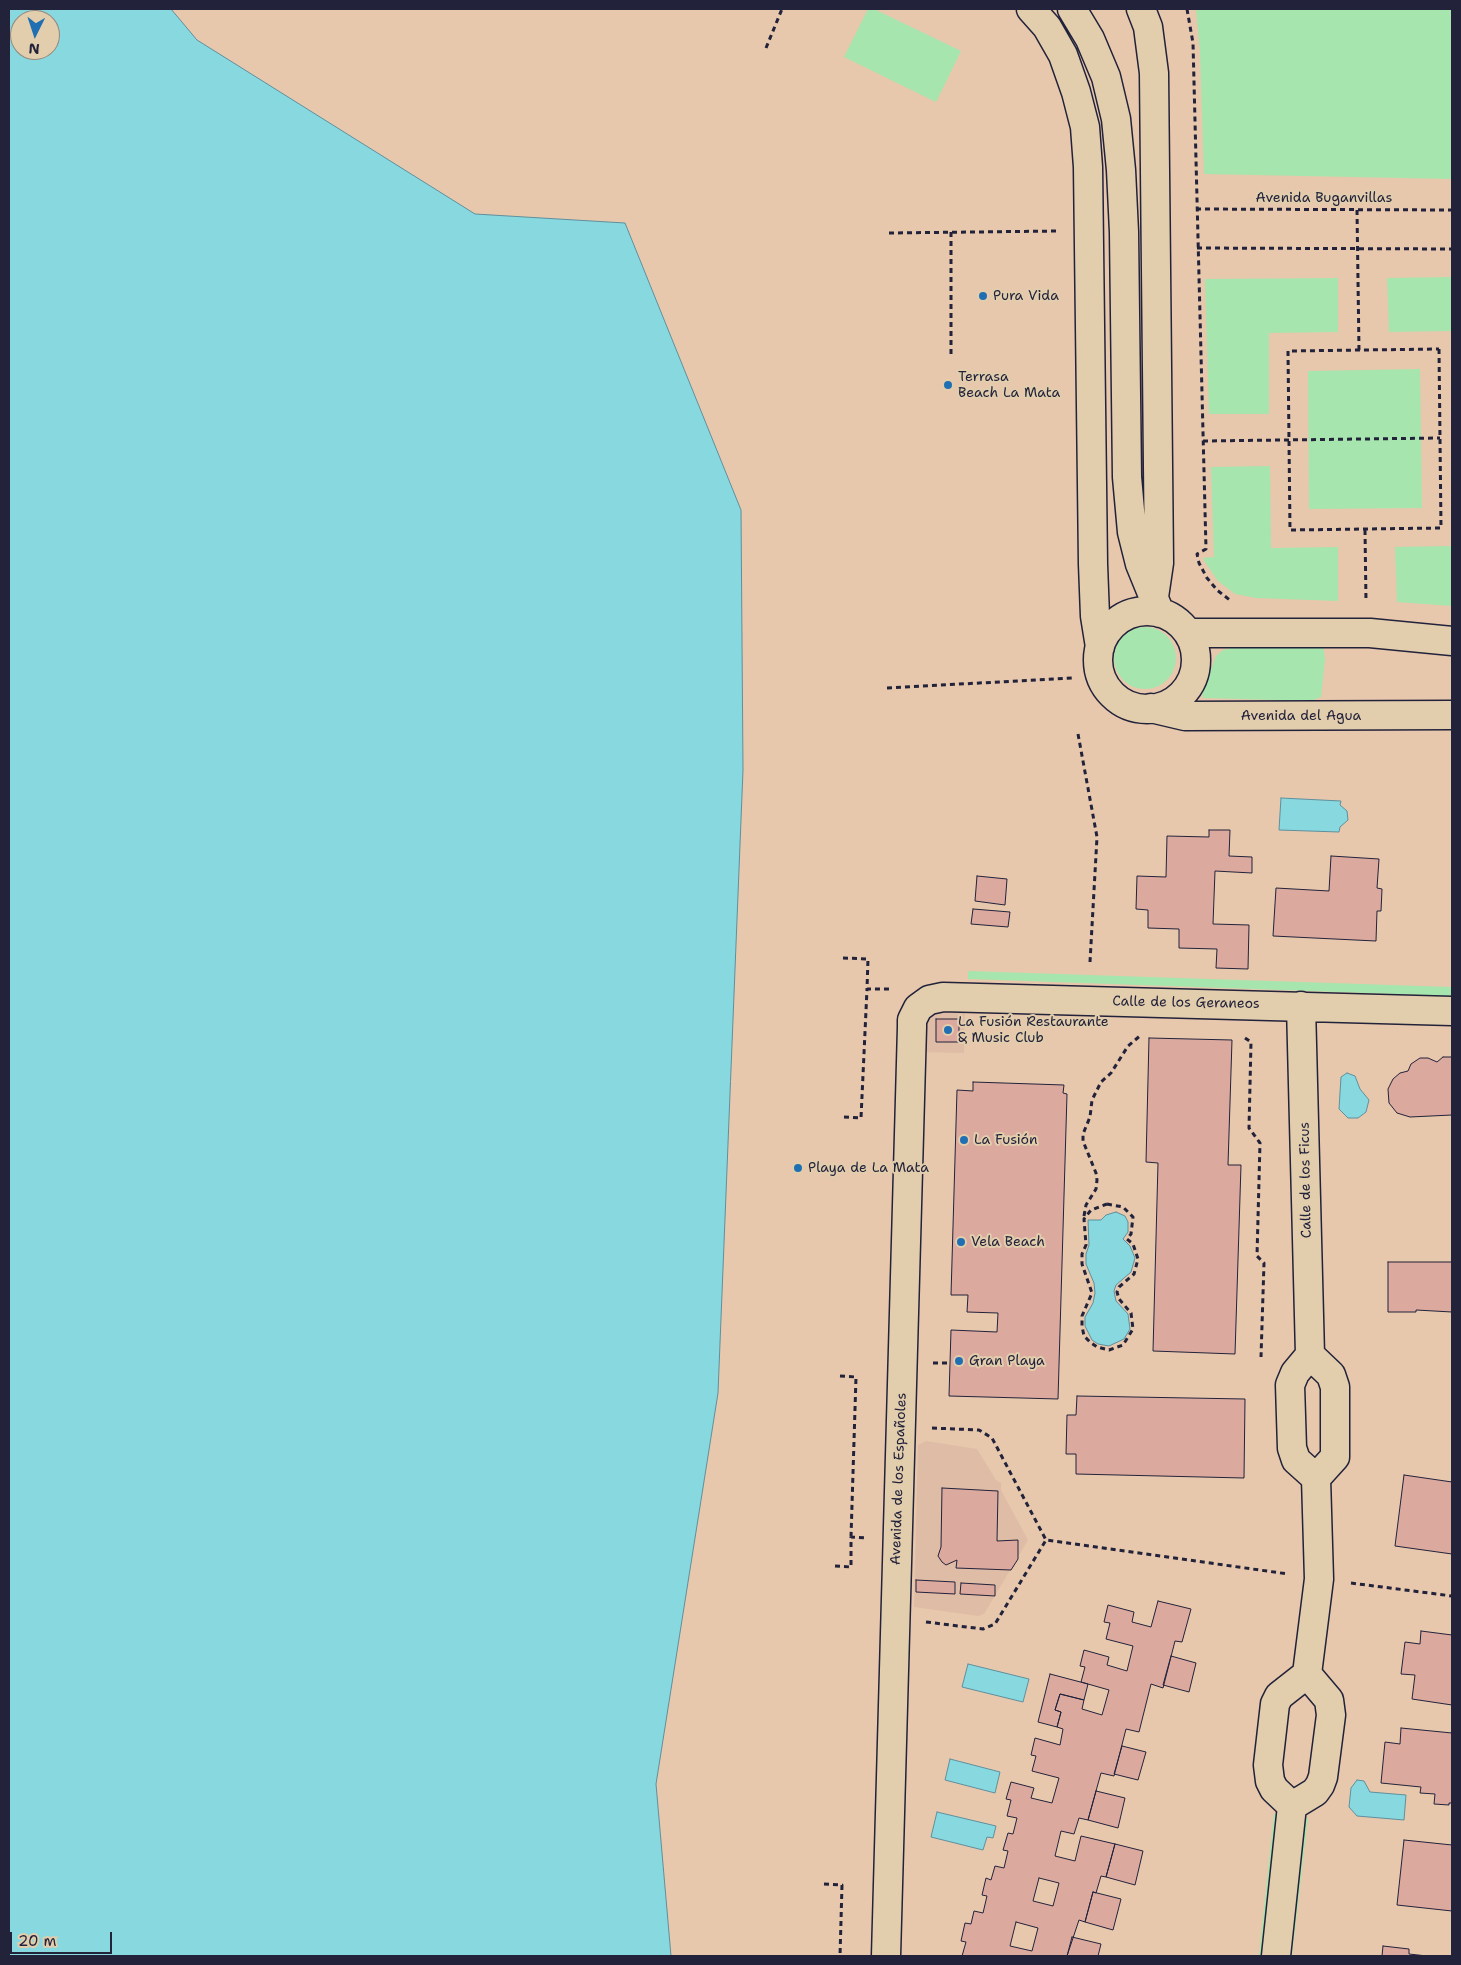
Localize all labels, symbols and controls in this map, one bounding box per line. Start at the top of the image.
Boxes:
north arrow [10,10,60,60]
text: N [28,40,40,58]
street label: Avenida Buganvillas [1256,190,1392,206]
place label: Pura Vida [993,288,1059,304]
marker: Pura Vida [977,290,989,302]
place label: Terrasa Beach La Mata [958,369,1060,402]
marker: Terrasa Beach La Mata [942,379,954,391]
street label: Avenida del Agua [1241,708,1361,724]
street label: Calle de los Geraneos [1112,993,1260,1013]
place label: La Fusión Restaurante & Music Club [958,1014,1109,1046]
marker: La Fusión Restaurante & Music Club [942,1024,954,1036]
street label: Calle de los Ficus [1297,1122,1315,1238]
place label: La Fusión [974,1132,1038,1148]
marker: La Fusión [958,1134,970,1146]
place label: Playa de La Mata [808,1160,929,1176]
marker: Playa de La Mata [792,1162,804,1174]
place label: Vela Beach [971,1234,1045,1250]
marker: Vela Beach [955,1236,967,1248]
place label: Gran Playa [969,1353,1045,1369]
marker: Gran Playa [953,1355,965,1367]
street label: Avenida de los Españoles [888,1392,910,1566]
scale bar [12,1922,115,1954]
text: 20 m [18,1931,57,1951]

